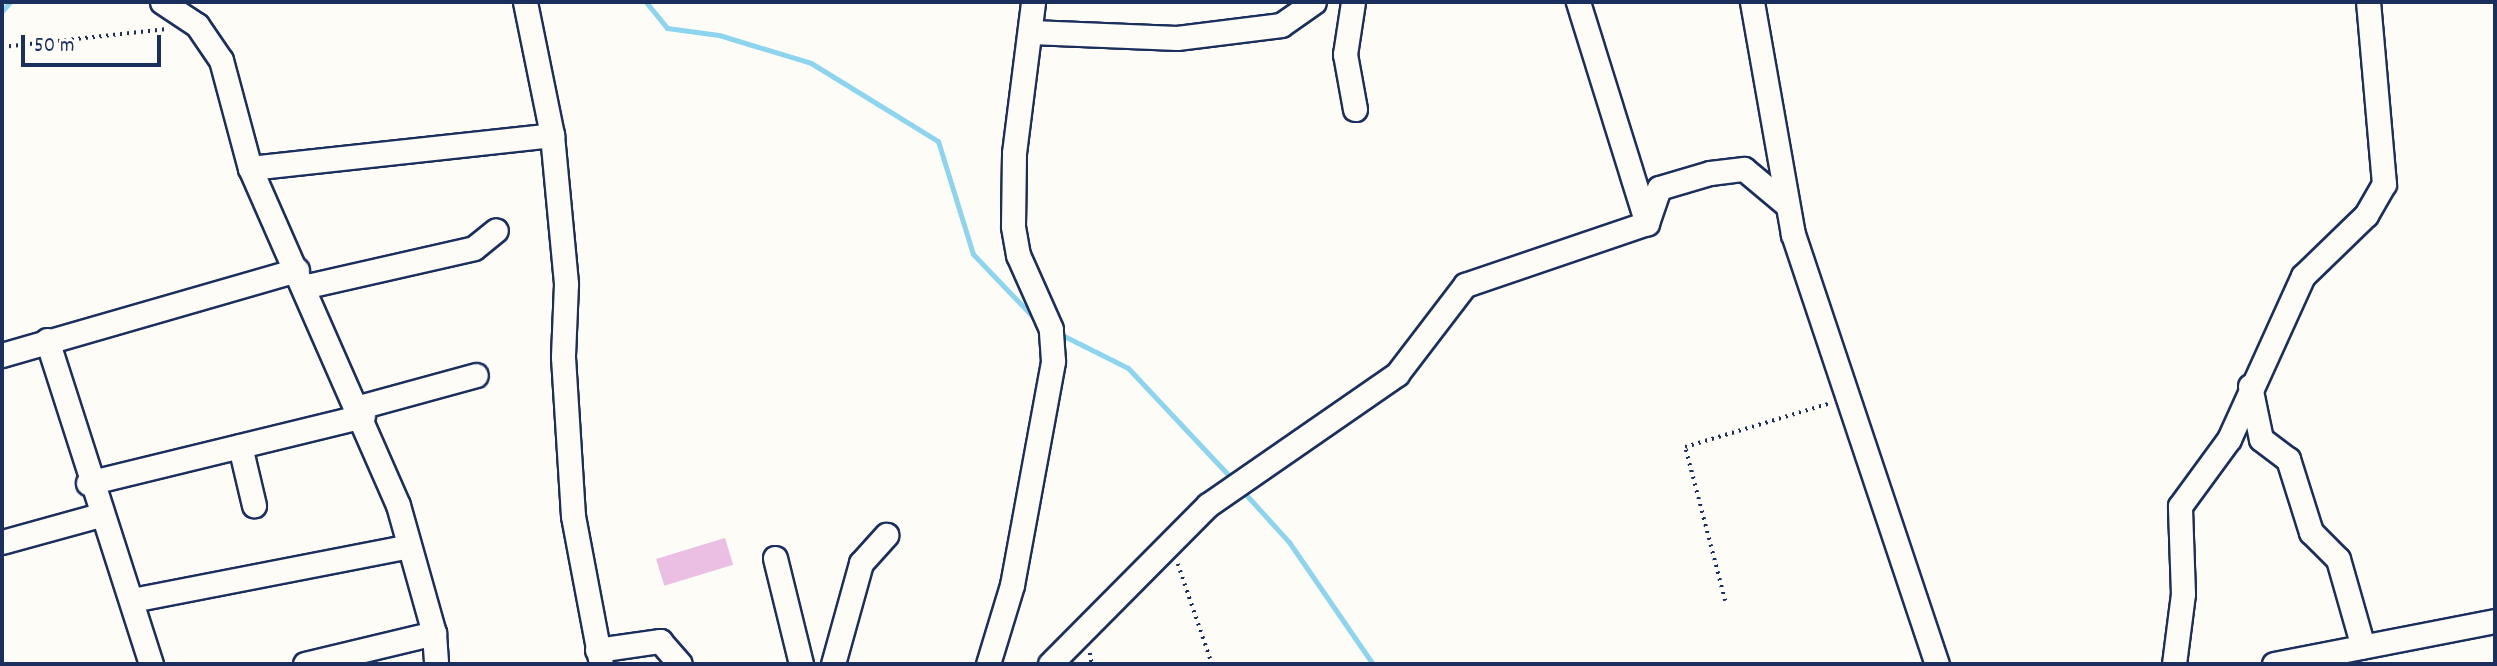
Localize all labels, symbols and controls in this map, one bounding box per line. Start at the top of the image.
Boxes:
scale bar [24,21,164,65]
text: 50 m [34,32,74,62]

